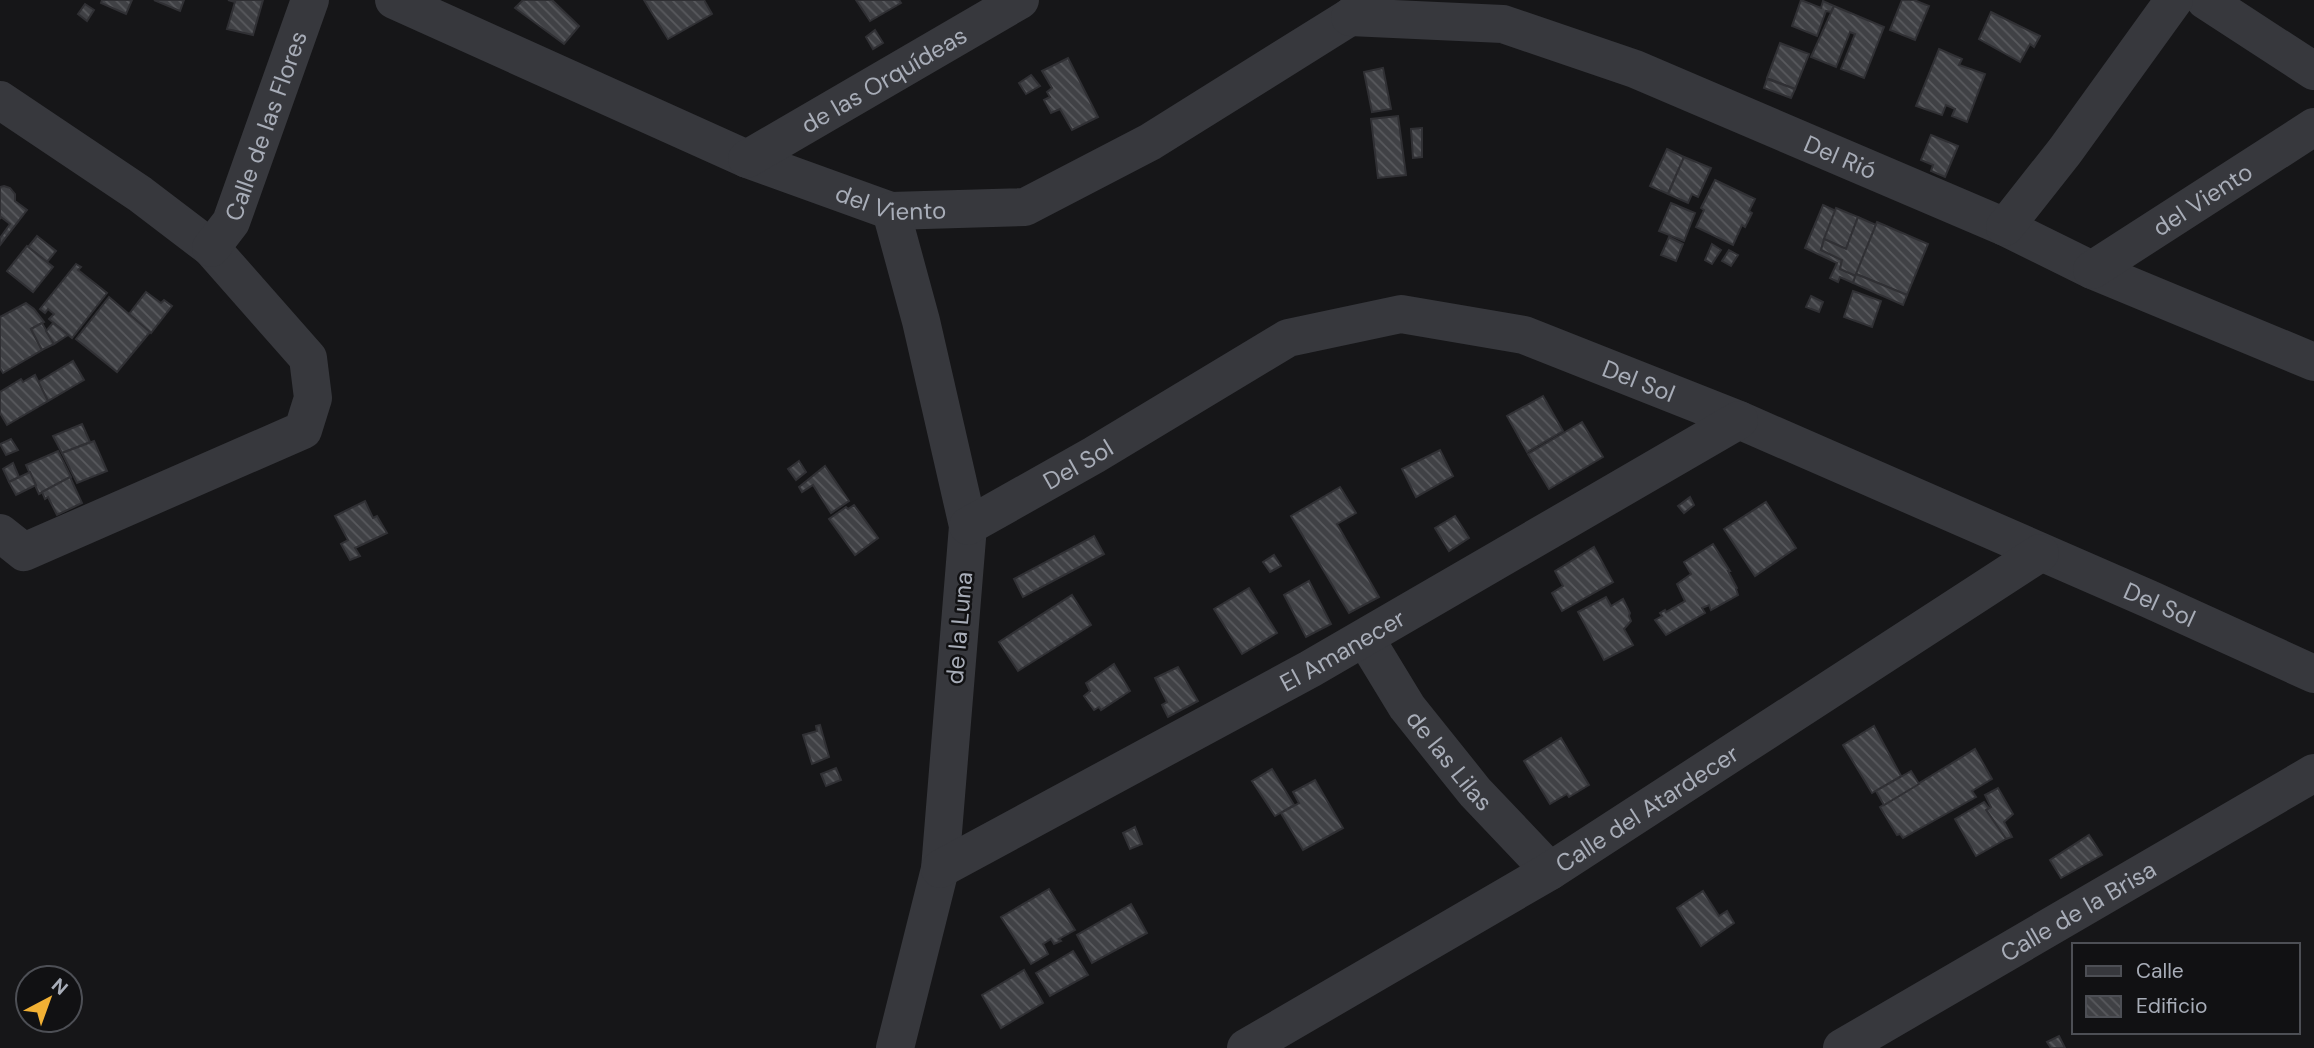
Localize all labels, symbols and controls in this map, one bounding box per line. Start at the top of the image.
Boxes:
street label: de las Orquídeas [795,19,972,140]
street label: Calle de las Flores [217,27,313,225]
street label: Del Rió [1799,128,1882,186]
street label: del Viento [2146,155,2258,243]
street label: del Viento [831,177,947,227]
street label: Del Sol [1598,352,1680,409]
street label: Del Sol [1037,432,1118,496]
street label: de la Luna [939,570,979,686]
street label: Del Sol [2119,574,2201,634]
street label: El Amanecer [1274,602,1411,698]
street label: de las Lilas [1400,703,1500,817]
street label: Calle del Atardecer [1549,737,1744,879]
street label: Calle de la Brisa [1994,853,2161,968]
legend [2072,943,2300,1034]
text: Calle [2136,957,2184,985]
north arrow [14,964,84,1034]
text: N [46,973,73,1001]
text: Edificio [2136,992,2207,1020]

